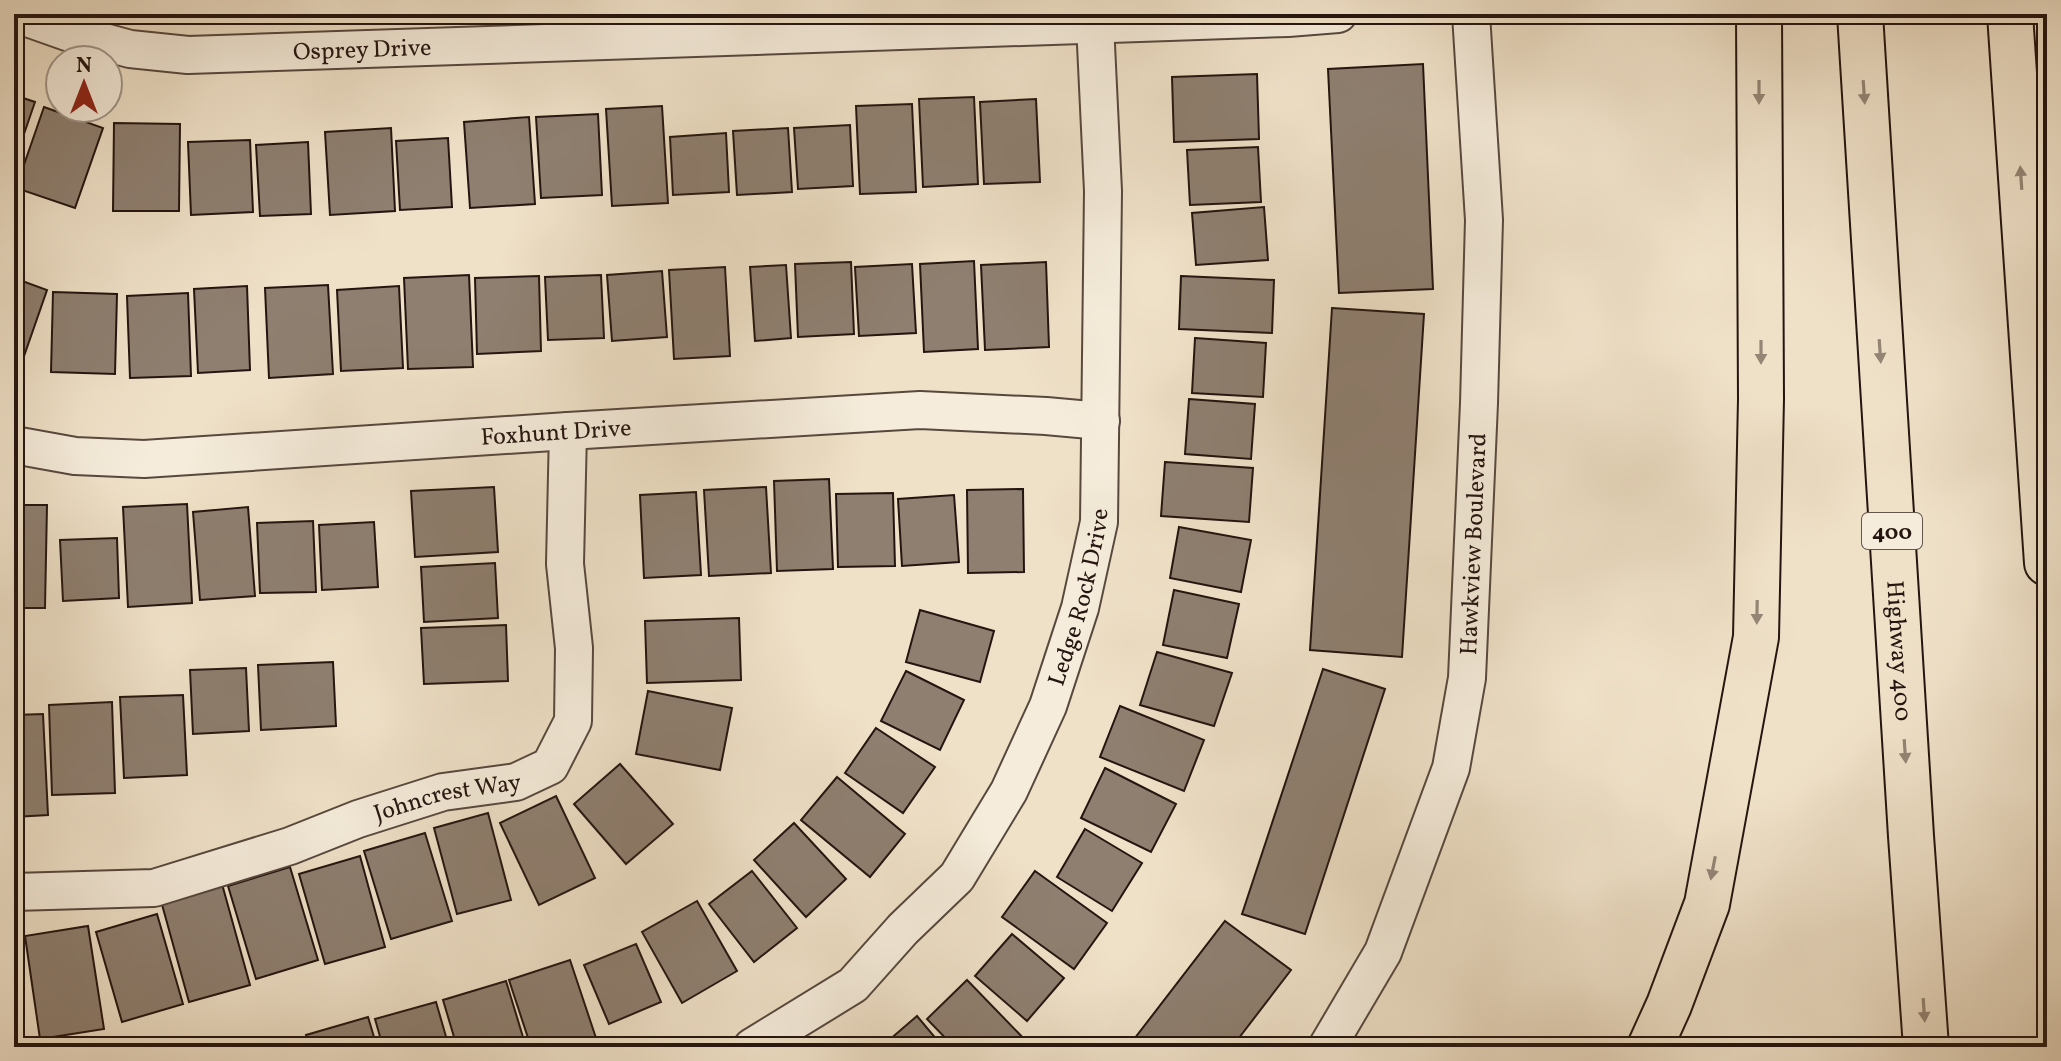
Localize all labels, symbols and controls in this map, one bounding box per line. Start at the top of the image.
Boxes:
street label: Osprey Drive [293,32,432,70]
north arrow [44,44,124,124]
text: N [76,51,92,82]
one-way arrow [1753,80,1766,105]
one-way arrow [1858,80,1871,105]
one-way arrow [2014,165,2027,190]
one-way arrow [1874,339,1887,364]
one-way arrow [1755,340,1767,365]
street label: Foxhunt Drive [480,412,633,456]
street label: Hawkview Boulevard [1453,432,1497,656]
street label: Ledge Rock Drive [1041,508,1118,691]
road number: 400 [1862,513,1922,549]
street label: Highway 400 [1876,579,1919,722]
one-way arrow [1751,600,1763,625]
one-way arrow [1899,739,1912,764]
street label: Johncrest Way [370,766,523,832]
one-way arrow [1707,856,1719,881]
one-way arrow [1918,998,1931,1023]

